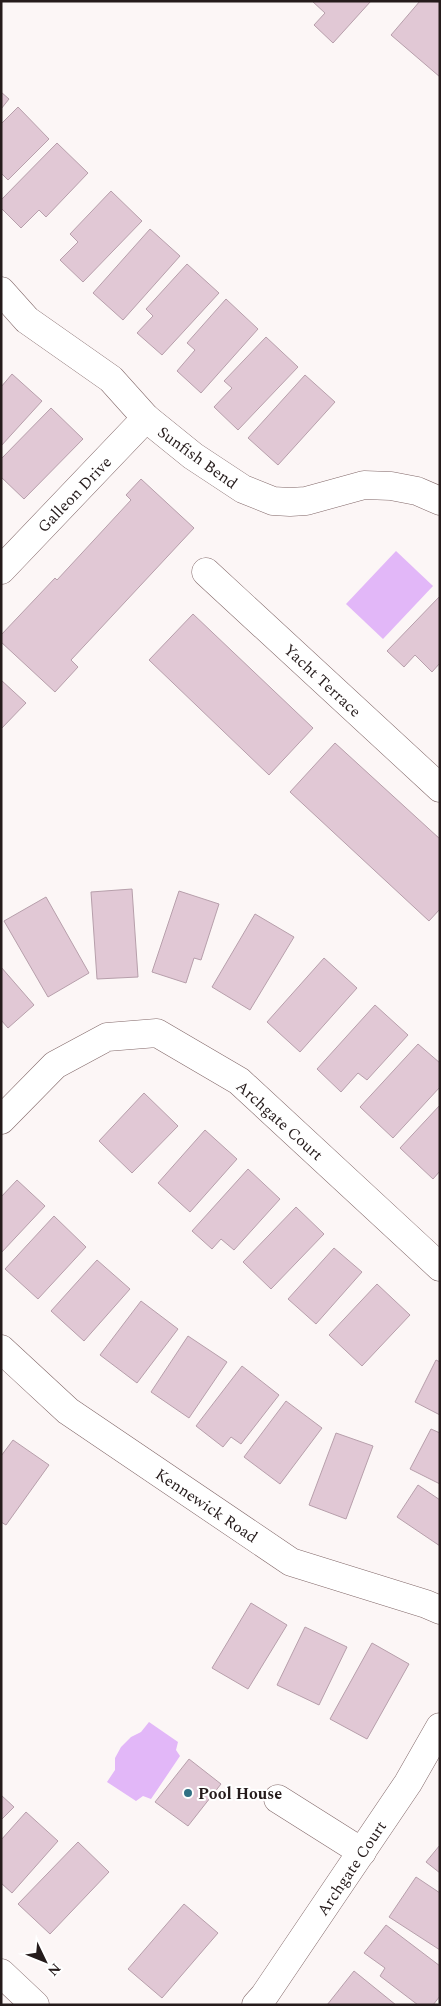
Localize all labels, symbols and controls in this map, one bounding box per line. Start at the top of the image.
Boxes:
street label: Sunfish Bend [152,420,243,495]
street label: Galleon Drive [32,451,118,538]
street label: Yacht Terrace [278,638,367,723]
street label: Archgate Court [230,1075,329,1167]
street label: Kennewick Road [150,1463,263,1549]
place label: Pool House [198,1782,282,1806]
marker: Pool House [182,1787,194,1799]
street label: Archgate Court [311,1816,393,1921]
north arrow [20,1936,70,1986]
text: N [43,1958,66,1981]

